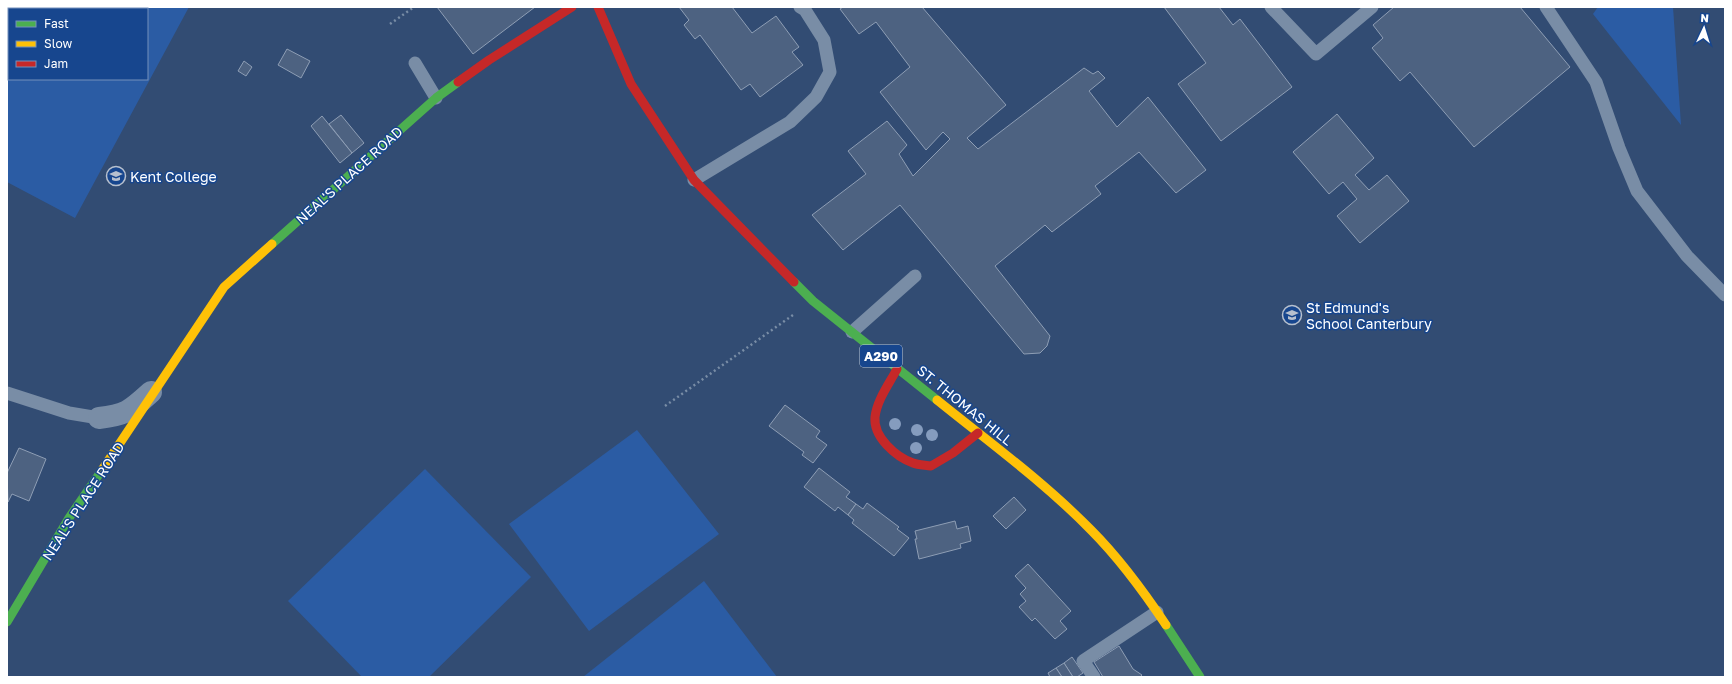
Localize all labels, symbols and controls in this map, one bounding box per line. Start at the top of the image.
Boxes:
legend [8,8,148,80]
north arrow [1684,8,1724,48]
text: N [1700,11,1709,24]
text: Fast [44,16,69,31]
text: Slow [44,36,72,51]
text: Jam [44,56,68,71]
street label: NEAL'S PLACE ROAD [292,123,406,227]
school or university icon: Kent College [105,165,127,187]
place label: Kent College [130,168,217,185]
place label: St Edmund's School Canterbury [1306,299,1432,332]
school or university icon: St Edmund's School Canterbury [1281,304,1303,326]
road number: A290 [860,345,902,367]
street label: ST. THOMAS HILL [914,361,1016,449]
street label: NEAL'S PLACE ROAD [38,439,128,563]

